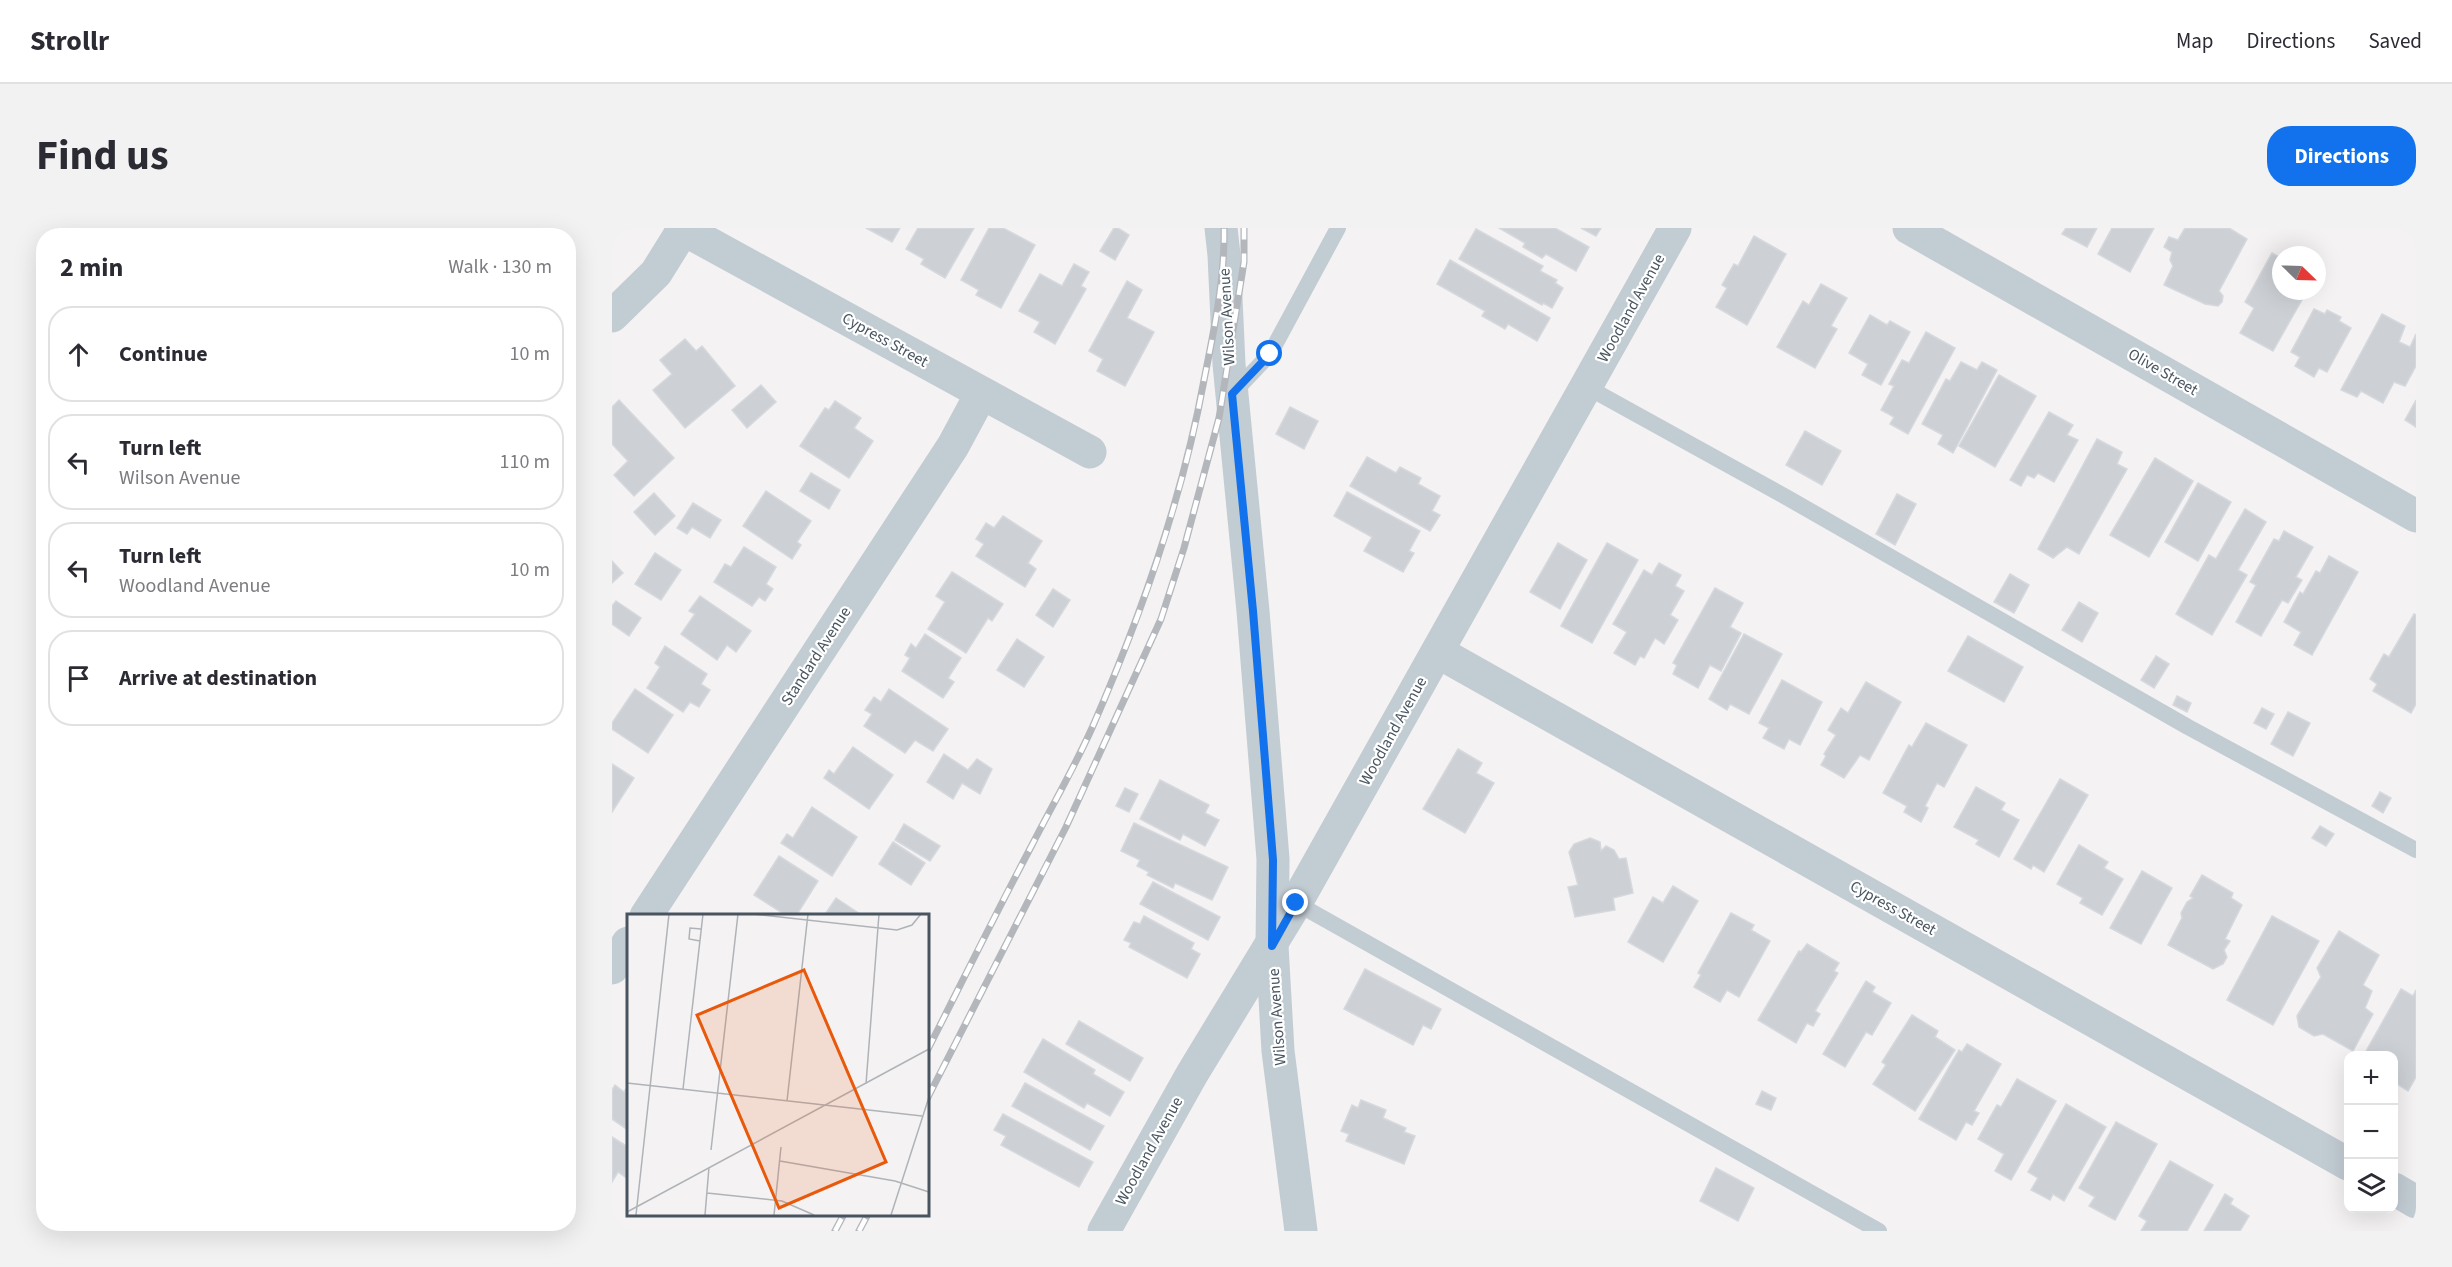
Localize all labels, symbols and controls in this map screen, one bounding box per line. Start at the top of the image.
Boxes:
text: Strollr [30,21,109,61]
text: Map [2176,26,2214,56]
text: Directions [2247,26,2335,56]
text: Saved [2368,26,2422,56]
text: Find us [36,126,169,186]
button: Directions [2267,126,2416,186]
north arrow [2272,246,2326,300]
text: 2 min [60,249,123,286]
street label: Woodland Avenue [1592,250,1670,366]
text: Walk · 130 m [448,253,552,281]
street label: Wilson Avenue [1213,268,1241,366]
street label: Cypress Street [838,307,933,373]
icon: ahead [62,338,95,371]
text: Continue [119,338,208,370]
text: 10 m [510,340,550,368]
route start [1256,340,1282,366]
street label: Olive Street [2124,343,2202,401]
text: Turn left [119,432,201,464]
icon: left [62,446,95,479]
text: 110 m [500,448,550,476]
text: Wilson Avenue [119,464,241,492]
text: Turn left [119,540,201,572]
icon: left [62,554,95,587]
text: 10 m [510,556,550,584]
text: Woodland Avenue [119,572,270,600]
street label: Standard Avenue [776,602,856,710]
icon: arrive [62,662,95,695]
text: Arrive at destination [119,662,317,694]
street label: Woodland Avenue [1354,673,1432,789]
street label: Cypress Street [1846,875,1941,941]
route end [1282,889,1308,915]
inset map [627,914,928,1216]
street label: Wilson Avenue [1263,968,1291,1066]
map controls [2344,1051,2398,1213]
button: + [2344,1051,2398,1105]
street label: Woodland Avenue [1110,1093,1188,1209]
button: − [2344,1105,2398,1159]
button: layers [2344,1159,2398,1213]

